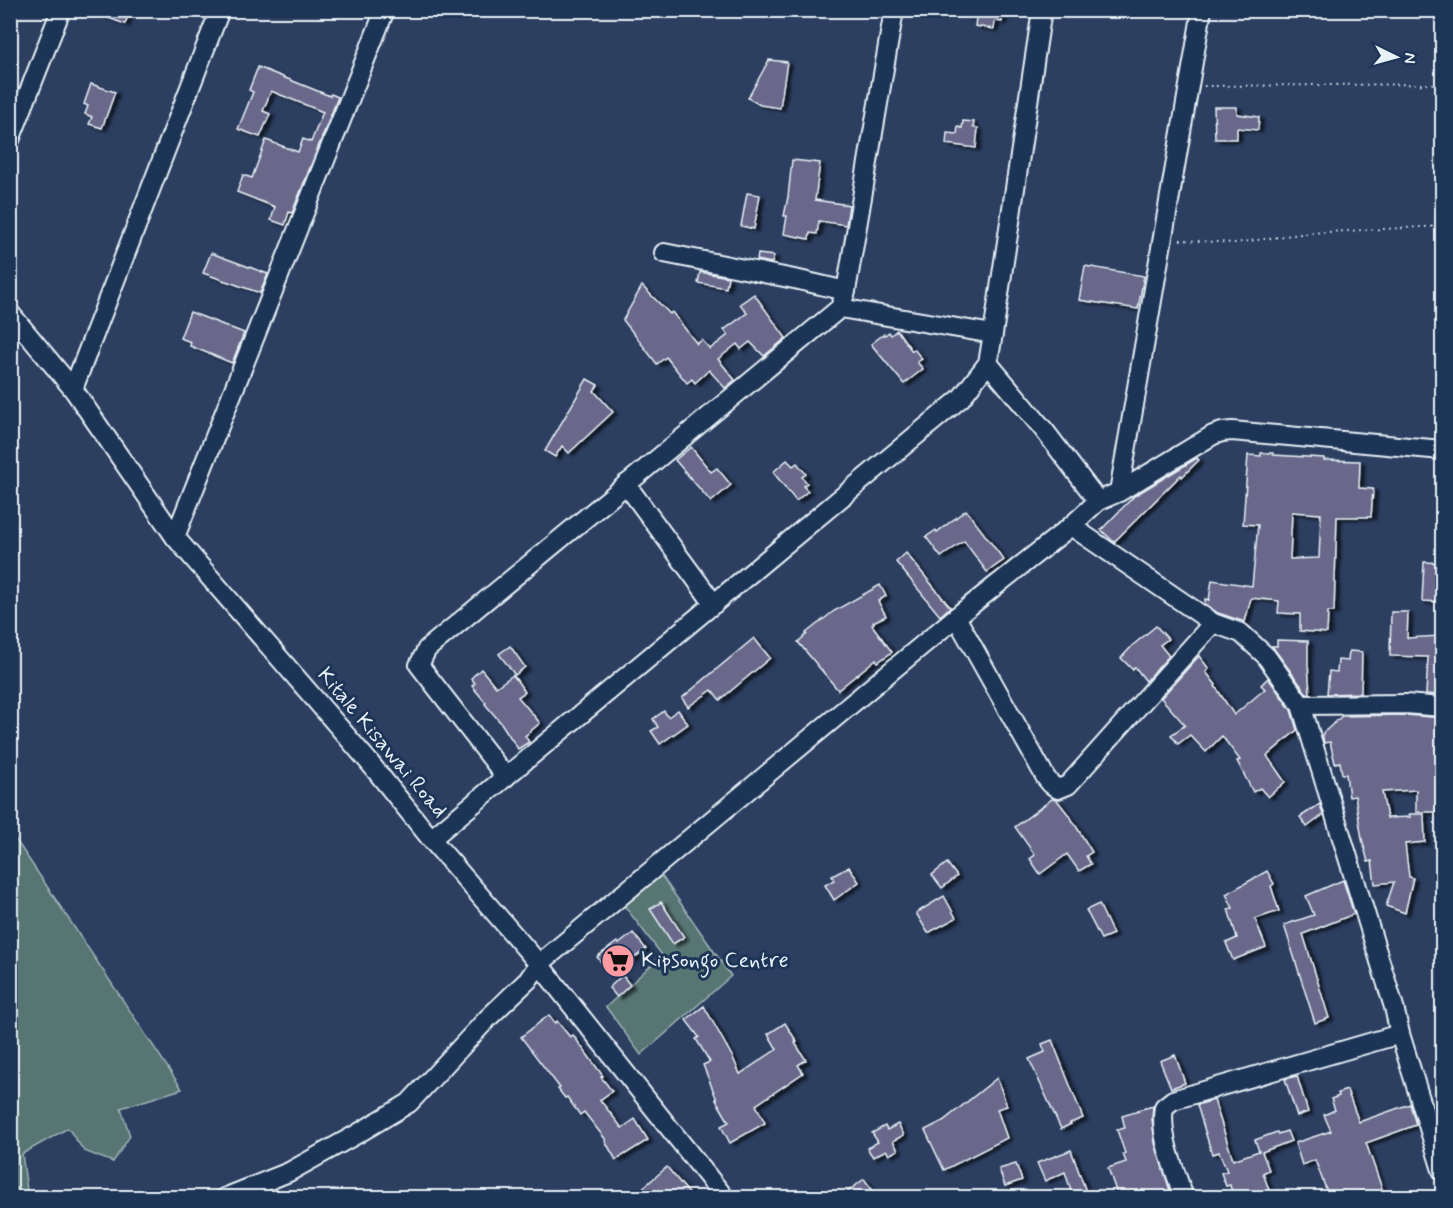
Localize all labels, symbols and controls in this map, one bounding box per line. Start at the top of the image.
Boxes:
north arrow [1366,27,1426,87]
text: N [1399,52,1420,64]
street label: Kitale Kisawai Road [311,662,453,824]
supermarket icon: Kipsongo Centre [600,943,636,979]
place label: Kipsongo Centre [641,947,789,978]

